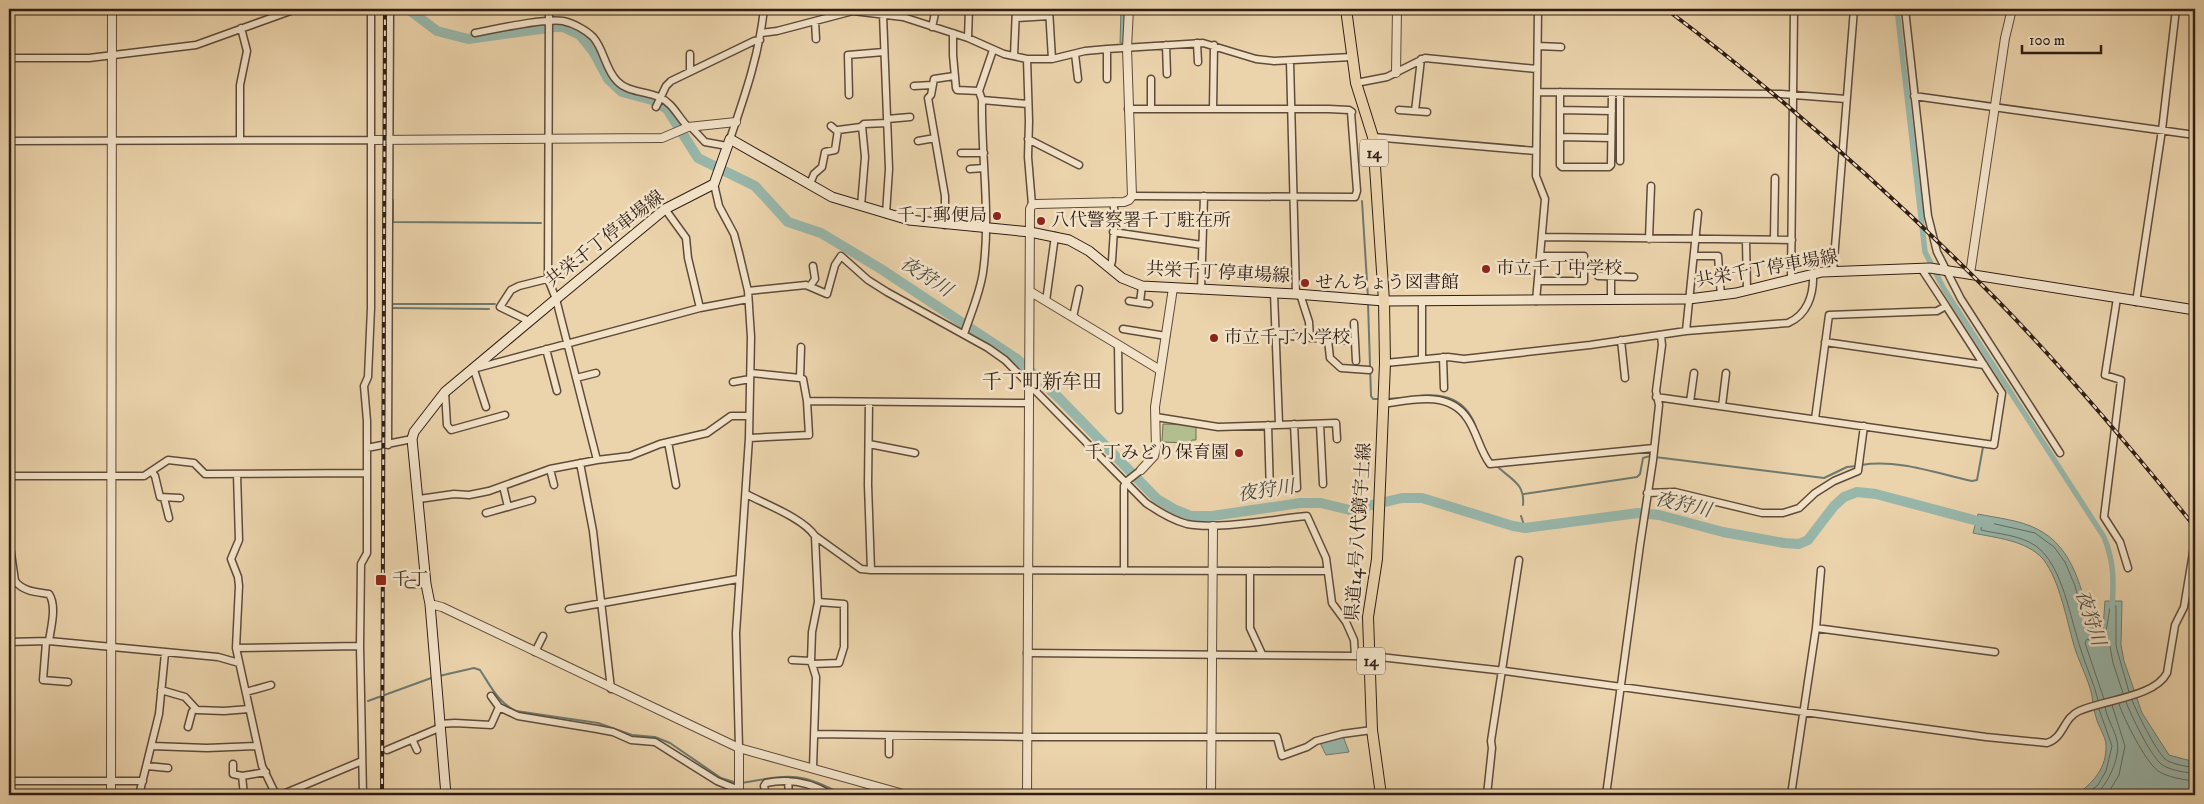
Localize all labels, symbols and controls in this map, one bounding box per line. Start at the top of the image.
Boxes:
scale bar [2022,22,2100,54]
text: 100 m [2029,31,2065,50]
road number: 14 [1360,140,1388,167]
street label: 共栄千丁停車場線 [541,186,669,292]
place label: 千丁郵便局 [897,205,987,227]
marker: 千丁郵便局 [991,210,1003,222]
place label: 八代警察署千丁駐在所 [1051,210,1231,232]
marker: 八代警察署千丁駐在所 [1035,215,1047,227]
street label: 共栄千丁停車場線 [1694,246,1840,292]
water label: 夜狩川 [896,252,958,303]
street label: 共栄千丁停車場線 [1146,258,1290,288]
place label: 市立千丁中学校 [1496,258,1622,280]
marker: 市立千丁中学校 [1480,263,1492,275]
place label: せんちょう図書館 [1315,272,1459,294]
marker: せんちょう図書館 [1299,277,1311,289]
place label: 市立千丁小学校 [1224,327,1350,349]
marker: 市立千丁小学校 [1208,332,1220,344]
district label: 千丁町新牟田 [982,370,1102,395]
place label: 千丁みどり保育園 [1085,442,1229,464]
street label: 県道14号八代鏡宇土線 [1342,442,1376,622]
marker: 千丁みどり保育園 [1233,447,1245,459]
water label: 夜狩川 [1236,475,1298,506]
water label: 夜狩川 [1653,487,1715,523]
place label: 千丁 [392,569,428,591]
marker: 千丁 [374,573,388,587]
water label: 夜狩川 [2070,587,2110,651]
road number: 14 [1357,648,1385,674]

